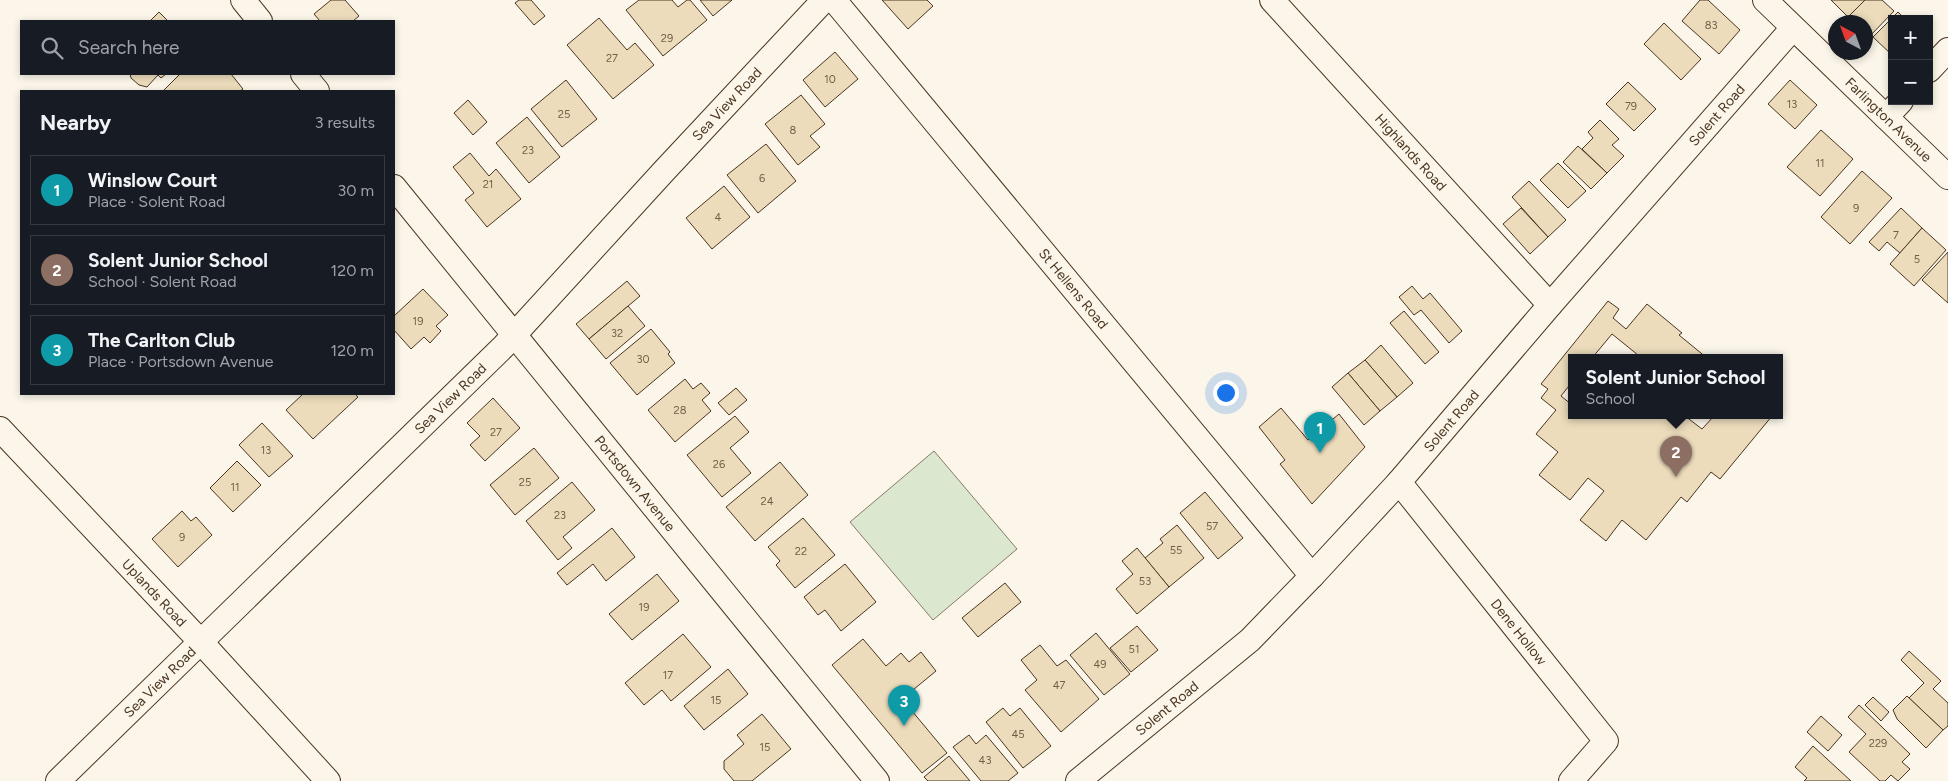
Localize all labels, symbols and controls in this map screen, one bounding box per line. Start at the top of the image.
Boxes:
north arrow [1828,15,1873,60]
map controls [1888,15,1933,105]
button: + [1888,15,1933,60]
house number: 83 [1705,19,1717,32]
search box [20,20,395,75]
house number: 29 [661,32,673,45]
icon: search [38,34,66,62]
text: Search here [78,36,180,59]
house number: 27 [606,52,618,65]
button: − [1888,60,1933,105]
street label: Sea View Road [689,64,765,144]
house number: 10 [824,73,836,86]
street label: Farlington Avenue [1841,74,1935,166]
street label: Solent Road [1686,81,1749,150]
house number: 13 [1787,98,1797,111]
house number: 79 [1625,100,1637,113]
house number: 25 [558,108,570,121]
text: Nearby [40,110,111,135]
street label: Highlands Road [1371,111,1450,195]
text: 3 results [315,113,375,132]
house number: 8 [790,124,797,137]
house number: 23 [522,144,534,157]
house number: 11 [1815,157,1825,170]
text: Winslow Court [88,169,217,192]
house number: 6 [759,172,765,185]
house number: 21 [483,178,493,191]
text: 1 [54,181,60,200]
text: 30 m [337,181,374,200]
text: Place · Solent Road [88,192,225,211]
house number: 9 [1853,202,1859,215]
house number: 4 [715,211,722,224]
house number: 7 [1893,229,1899,242]
street label: St Hellens Road [1035,245,1111,333]
text: Solent Junior School [88,249,268,272]
house number: 5 [1914,253,1920,266]
text: 2 [52,261,62,280]
text: 120 m [331,261,374,280]
text: School · Solent Road [88,272,237,291]
house number: 19 [413,315,423,328]
house number: 32 [611,327,623,340]
text: The Carlton Club [88,329,235,352]
text: 3 [53,341,61,360]
text: 120 m [331,341,374,360]
text: Place · Portsdown Avenue [88,352,274,371]
house number: 30 [636,353,650,366]
popup [1568,354,1783,419]
street label: Sea View Road [411,360,490,438]
text: Solent Junior School [1585,366,1766,389]
your location [1213,380,1239,406]
street label: Solent Road [1420,387,1483,456]
text: School [1585,389,1635,408]
house number: 28 [674,404,687,417]
pin: 1 [1304,412,1336,453]
house number: 27 [490,426,502,439]
street label: Portsdown Avenue [591,432,679,535]
pin: 2 [1660,436,1692,477]
house number: 13 [261,444,271,457]
house number: 26 [713,458,725,471]
house number: 25 [519,476,531,489]
house number: 11 [230,481,240,494]
house number: 24 [761,495,774,508]
house number: 23 [554,509,566,522]
house number: 57 [1206,520,1218,533]
house number: 9 [179,531,185,544]
house number: 55 [1170,544,1182,557]
house number: 22 [795,545,807,558]
street label: Uplands Road [118,556,190,630]
house number: 53 [1139,575,1151,588]
street label: Dene Hollow [1487,596,1550,669]
house number: 19 [639,601,649,614]
street label: Sea View Road [120,643,200,721]
house number: 51 [1129,643,1139,656]
house number: 49 [1093,658,1107,671]
house number: 17 [663,669,673,682]
street label: Solent Road [1132,678,1202,739]
house number: 47 [1053,679,1065,692]
pin: 3 [888,685,920,726]
house number: 15 [711,694,721,707]
house number: 45 [1011,728,1025,741]
house number: 229 [1869,737,1887,750]
house number: 15 [760,741,770,754]
house number: 43 [979,754,991,767]

